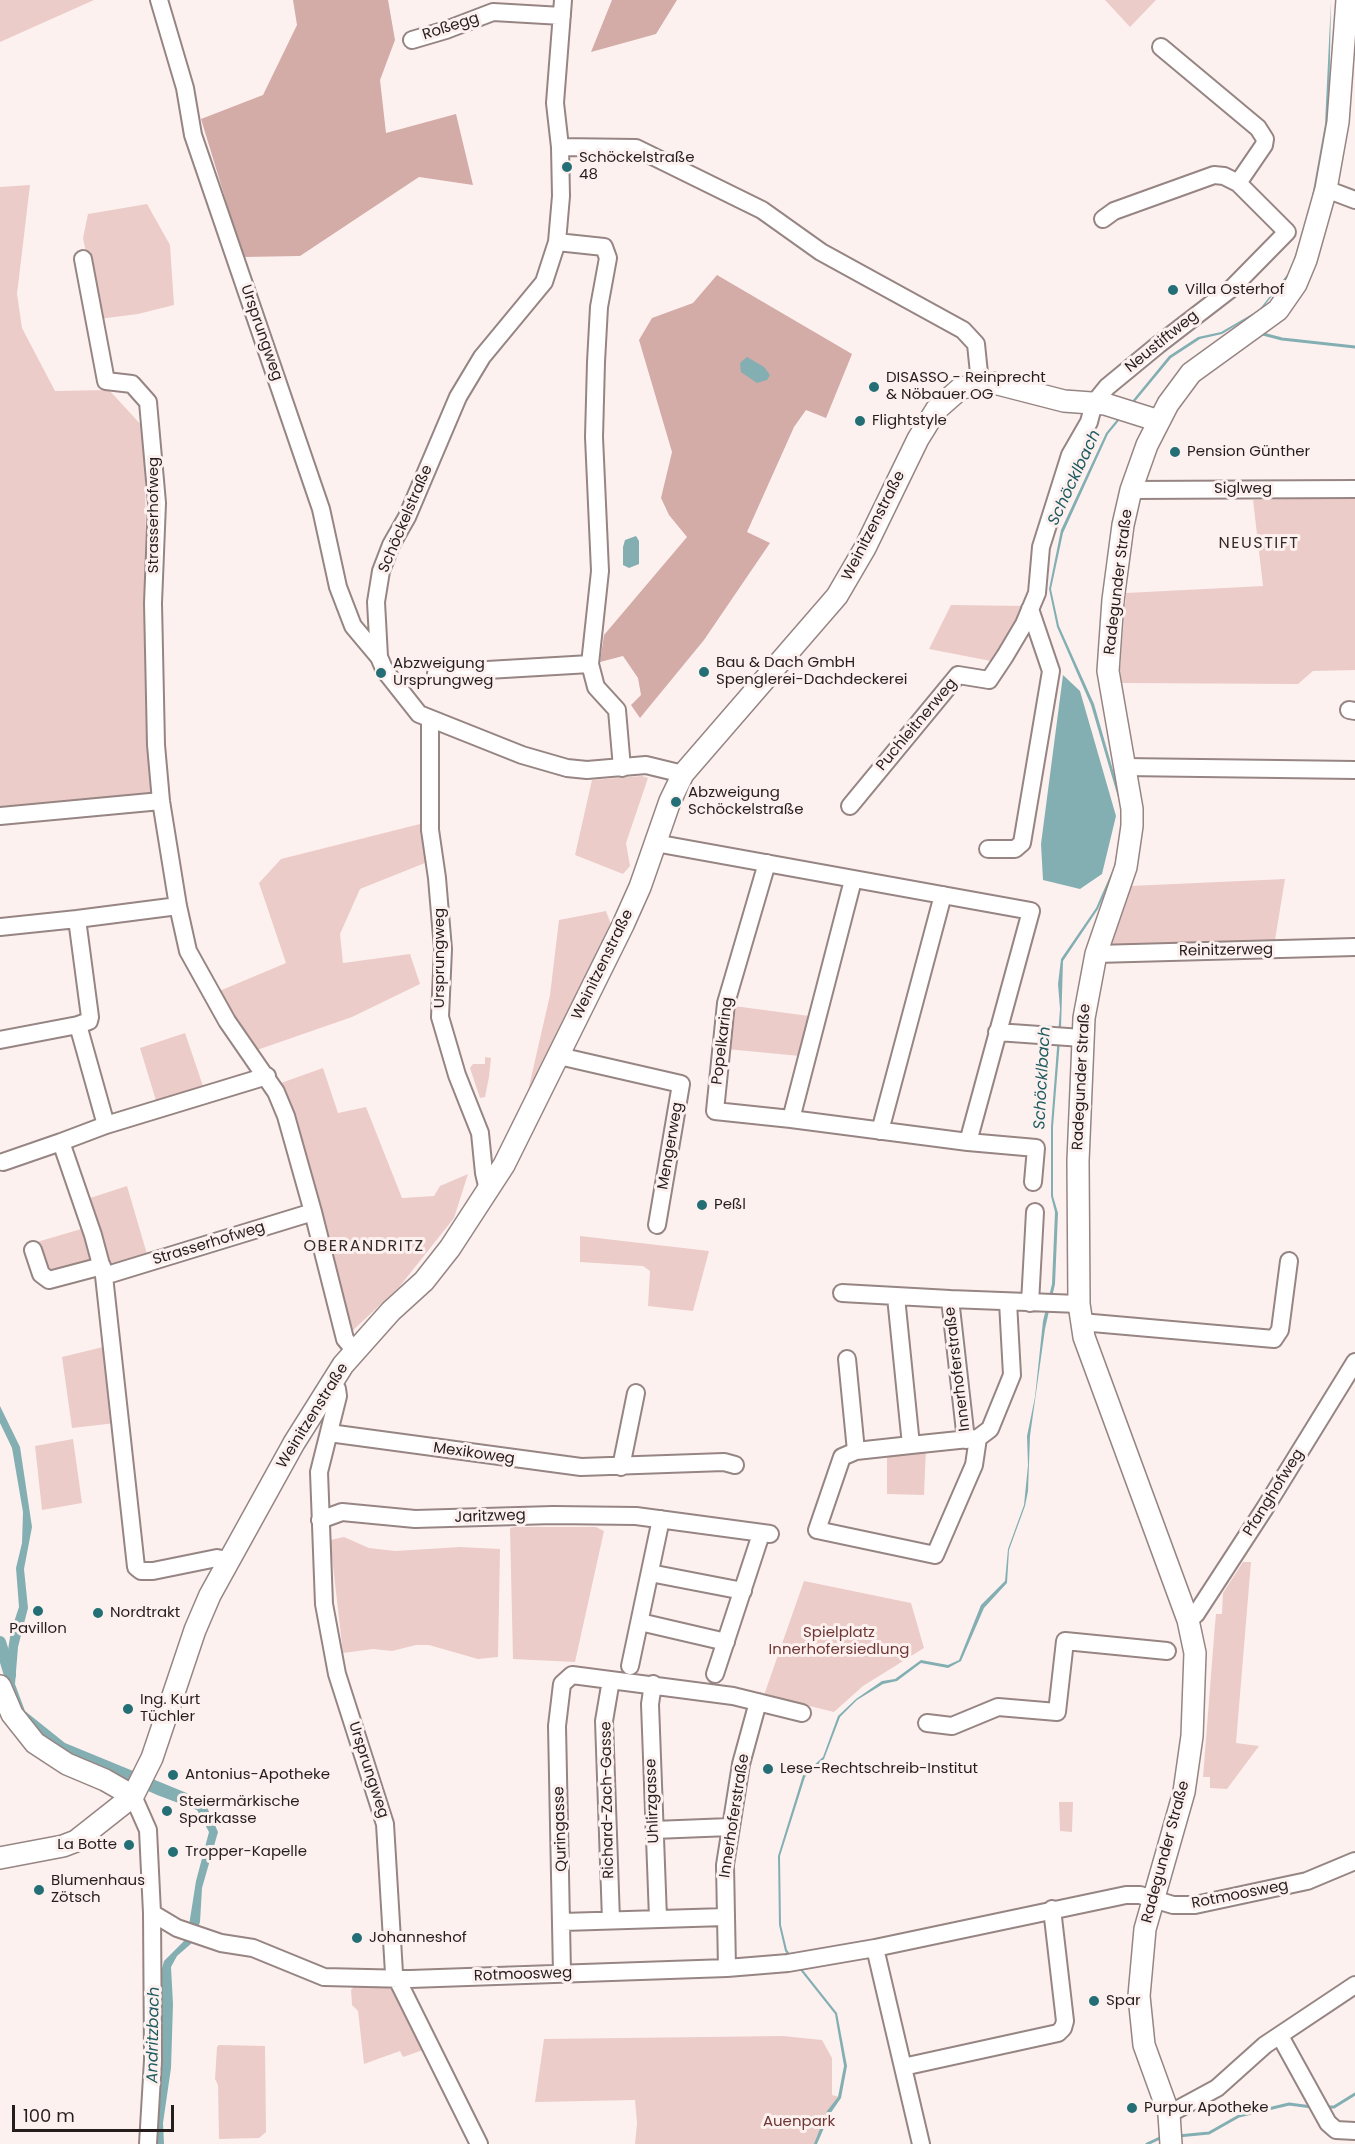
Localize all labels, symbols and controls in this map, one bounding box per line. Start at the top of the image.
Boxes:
street label: Roßegg [420,9,482,45]
place label: Schöckelstraße 48 [579,149,694,184]
marker: Schöckelstraße 48 [560,160,574,174]
place label: Villa Osterhof [1185,281,1284,299]
street label: Ursprungweg [236,283,286,383]
marker: Villa Osterhof [1166,283,1180,297]
street label: Neustiftweg [1122,307,1202,377]
place label: DISASSO - Reinprecht & Nöbauer OG [886,369,1046,404]
marker: DISASSO - Reinprecht & Nöbauer OG [867,380,881,394]
place label: Flightstyle [872,412,947,430]
marker: Flightstyle [853,414,867,428]
water label: Schöcklbach [1045,427,1105,529]
place label: Pension Günther [1187,443,1310,461]
marker: Pension Günther [1168,445,1182,459]
street label: Strasserhofweg [145,457,163,573]
street label: Schöckelstraße [375,462,437,576]
street label: Weinitzenstraße [839,468,909,584]
street label: Siglweg [1214,480,1272,498]
street label: Radegunder Straße [1101,508,1137,656]
district label: NEUSTIFT [1219,534,1299,554]
place label: Bau & Dach GmbH Spenglerei-Dachdeckerei [716,654,907,689]
place label: Abzweigung Ursprungweg [393,655,493,690]
marker: Bau & Dach GmbH Spenglerei-Dachdeckerei [697,665,711,679]
marker: Abzweigung Ursprungweg [374,666,388,680]
street label: Puchleitnerweg [873,675,961,775]
place label: Abzweigung Schöckelstraße [688,784,803,819]
marker: Abzweigung Schöckelstraße [669,795,683,809]
street label: Weinitzenstraße [568,907,638,1023]
street label: Ursprungweg [431,908,449,1008]
street label: Reinitzerweg [1179,941,1273,961]
street label: Popelkaring [709,996,737,1086]
street label: Radegunder Straße [1069,1003,1095,1151]
water label: Schöcklbach [1031,1026,1055,1130]
street label: Mengerweg [654,1101,688,1191]
place label: Peßl [714,1196,746,1214]
marker: Peßl [695,1198,709,1212]
street label: Strasserhofweg [151,1218,267,1270]
district label: OBERANDRITZ [303,1237,425,1257]
street label: Innerhoferstraße [941,1306,975,1432]
street label: Weinitzenstraße [273,1360,353,1472]
street label: Mexikoweg [432,1439,516,1469]
street label: Pfanghofweg [1240,1446,1308,1540]
street label: Jaritzweg [454,1507,526,1527]
marker: Pavillon [31,1604,45,1618]
place label: Nordtrakt [110,1604,180,1622]
marker: Nordtrakt [91,1606,105,1620]
place label: Pavillon [9,1620,67,1638]
park label: Spielplatz Innerhofersiedlung [769,1624,909,1659]
place label: Ing. Kurt Tüchler [140,1691,200,1726]
marker: Ing. Kurt Tüchler [121,1702,135,1716]
street label: Ursprungweg [344,1719,392,1821]
street label: Richard-Zach-Gasse [598,1721,618,1879]
street label: Innerhoferstraße [716,1753,754,1879]
street label: Uhlirzgasse [643,1758,663,1844]
place label: Lese-Rechtschreib-Institut [780,1760,978,1778]
marker: Lese-Rechtschreib-Institut [761,1762,775,1776]
place label: Antonius-Apotheke [185,1766,330,1784]
marker: Antonius-Apotheke [166,1768,180,1782]
street label: Radegunder Straße [1138,1779,1194,1925]
street label: Quringasse [551,1786,571,1872]
place label: Steiermärkische Sparkasse [179,1793,300,1828]
marker: Steiermärkische Sparkasse [160,1804,174,1818]
place label: La Botte [57,1836,117,1854]
marker: La Botte [122,1838,136,1852]
place label: Tropper-Kapelle [185,1843,307,1861]
marker: Tropper-Kapelle [166,1845,180,1859]
place label: Blumenhaus Zötsch [51,1872,145,1907]
street label: Rotmoosweg [1190,1877,1290,1913]
marker: Blumenhaus Zötsch [32,1883,46,1897]
place label: Johanneshof [369,1929,467,1947]
marker: Johanneshof [350,1931,364,1945]
street label: Rotmoosweg [474,1964,572,1986]
water label: Andritzbach [144,1987,164,2083]
place label: Spar [1106,1992,1141,2010]
marker: Spar [1087,1994,1101,2008]
scale bar [15,2093,177,2131]
place label: Purpur Apotheke [1144,2099,1268,2117]
marker: Purpur Apotheke [1125,2101,1139,2115]
text: 100 m [23,2103,75,2128]
park label: Auenpark [763,2113,835,2131]

